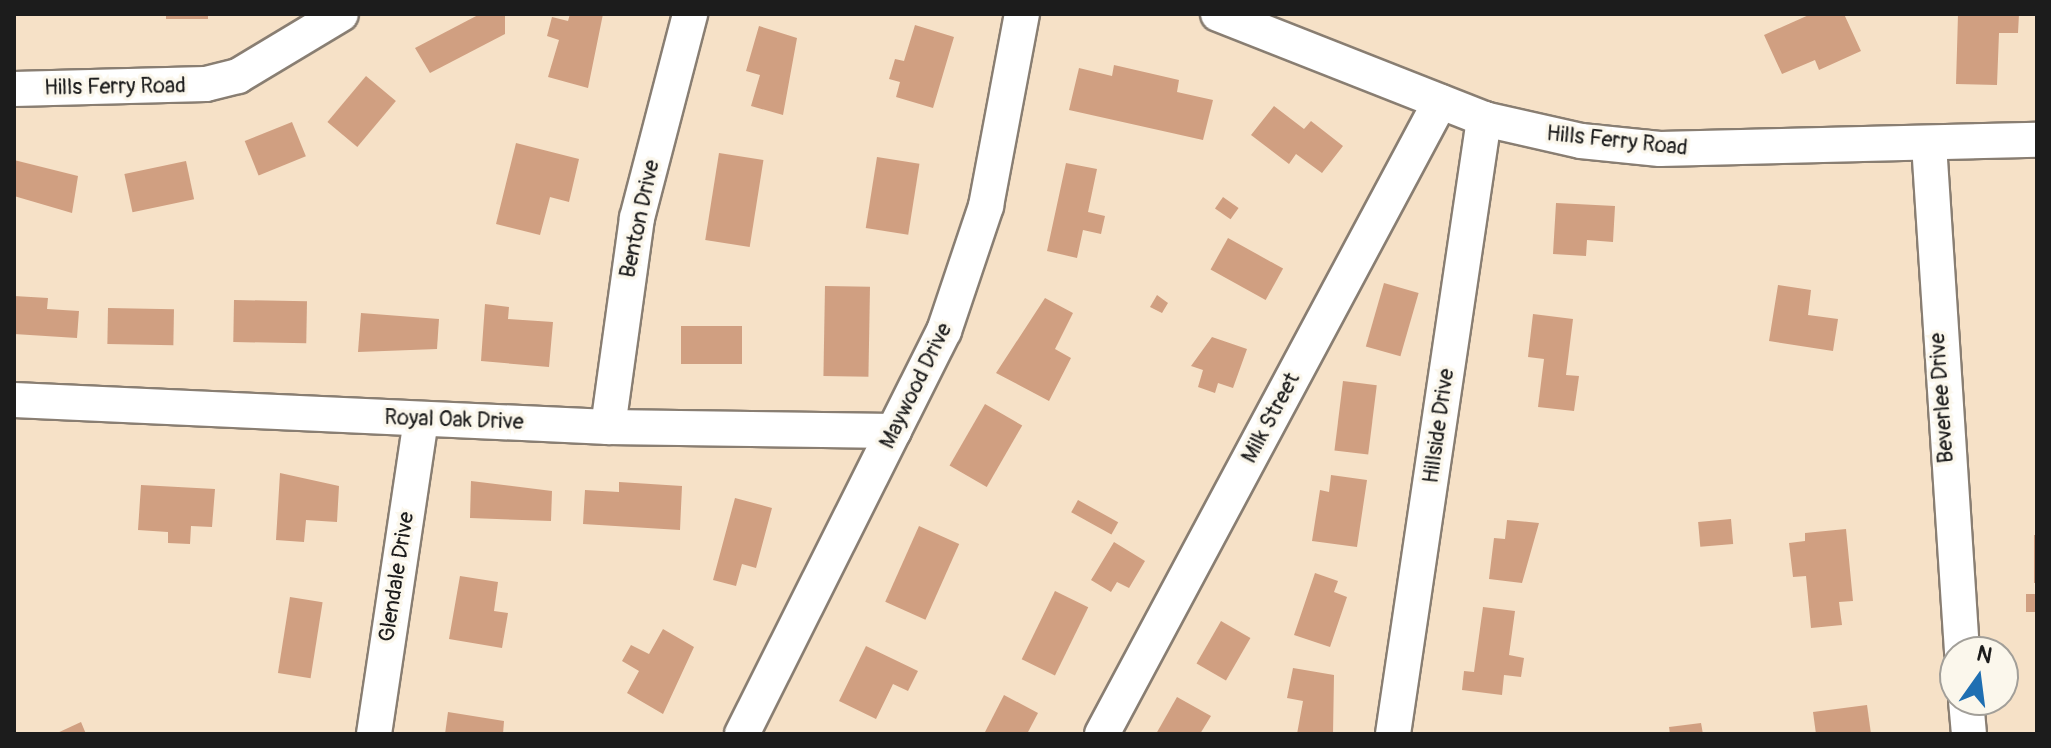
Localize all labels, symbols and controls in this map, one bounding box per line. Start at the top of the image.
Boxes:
street label: Hills Ferry Road [44,73,186,101]
street label: Hills Ferry Road [1545,120,1689,162]
street label: Benton Drive [615,158,665,280]
street label: Maywood Drive [874,319,958,453]
street label: Beverlee Drive [1924,332,1960,464]
street label: Hillside Drive [1418,367,1460,485]
street label: Milk Street [1236,368,1306,468]
street label: Royal Oak Drive [384,404,524,436]
street label: Glendale Drive [374,510,420,644]
north arrow [1939,636,2019,716]
text: N [1974,639,1995,670]

